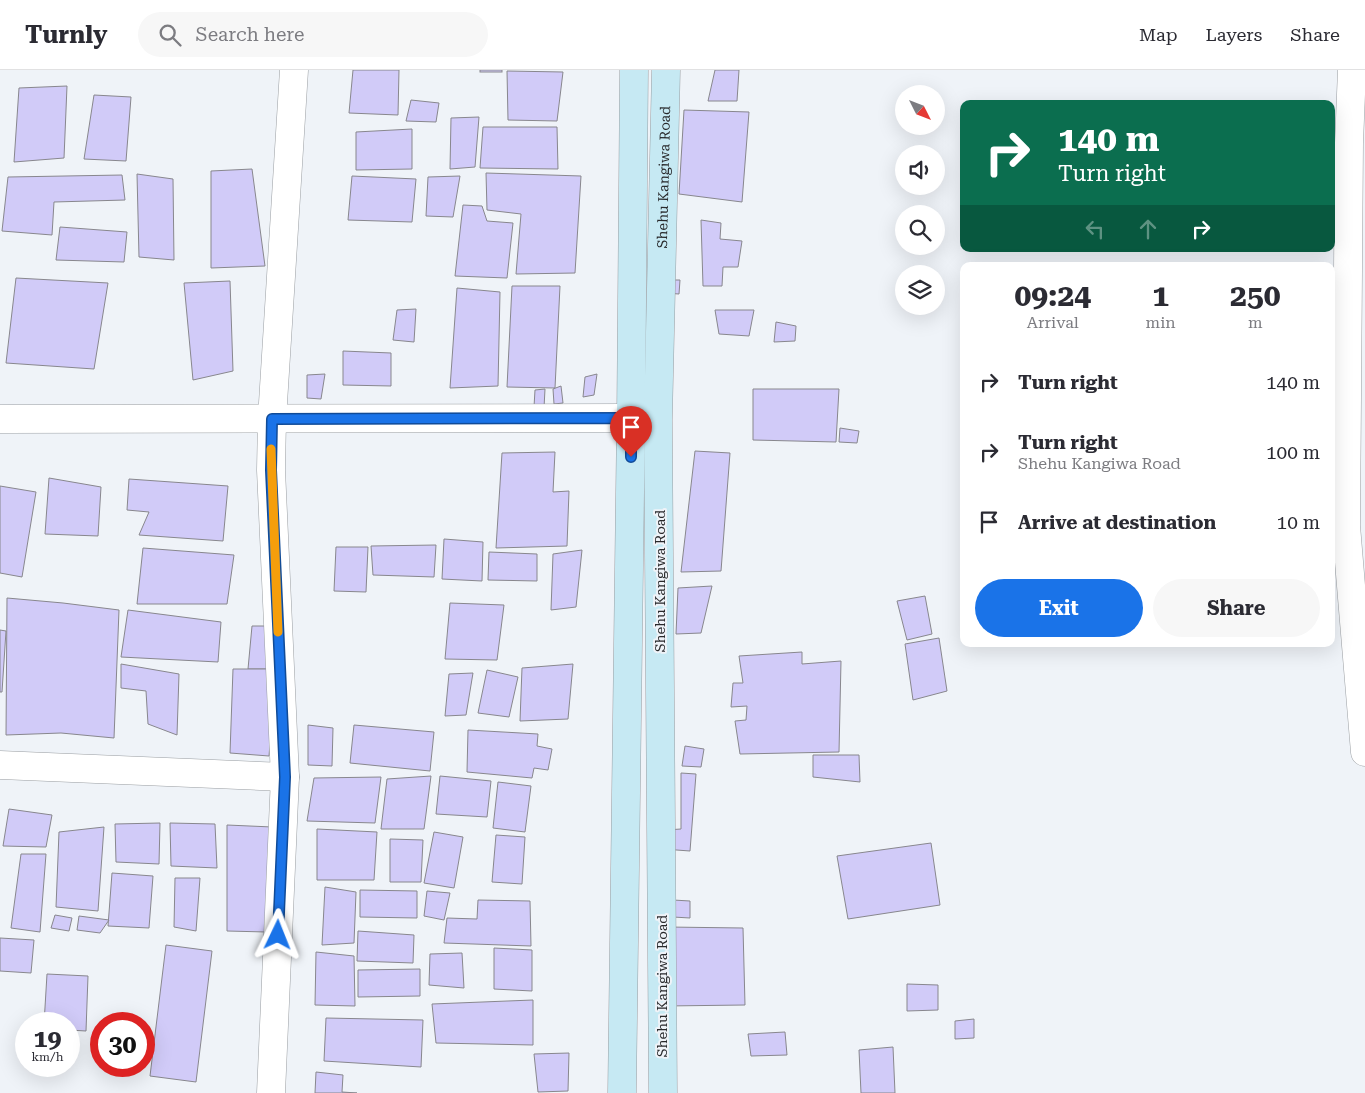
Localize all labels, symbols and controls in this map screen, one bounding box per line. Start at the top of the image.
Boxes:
search box [138,12,488,57]
text: Turnly [25,21,108,49]
icon: search [156,21,184,49]
text: Search here [196,23,304,46]
text: Map [1139,24,1178,45]
text: Layers [1206,24,1262,45]
text: Share [1290,24,1340,45]
north arrow [895,85,945,135]
map controls [895,85,945,315]
street label: Shehu Kangiwa Road [654,106,673,249]
text: 140 m [1058,119,1159,160]
icon: right [975,120,1040,185]
button: sound [895,145,945,195]
text: Turn right [1058,161,1166,186]
button: search [895,205,945,255]
icon: left [1081,215,1109,243]
icon: ahead [1134,215,1162,243]
icon: right [1187,215,1215,243]
button: layers [895,265,945,315]
text: 09:24 [1014,278,1091,313]
text: 1 [1152,278,1169,313]
text: 250 [1230,278,1280,313]
text: Arrival [1027,313,1079,332]
text: min [1146,313,1176,332]
text: m [1248,313,1263,332]
icon: right [975,368,1003,396]
text: Turn right [1018,371,1118,394]
text: 140 m [1266,371,1320,394]
pin [610,406,652,457]
icon: arrive [617,413,645,441]
text: Turn right [1018,431,1118,454]
icon: right [975,438,1003,466]
text: 100 m [1266,441,1320,464]
text: Shehu Kangiwa Road [1018,454,1181,473]
icon: arrive [975,508,1003,536]
street label: Shehu Kangiwa Road [652,510,668,652]
text: Arrive at destination [1018,511,1216,534]
text: 10 m [1277,511,1320,534]
button: Exit [975,579,1143,637]
button: Share [1153,579,1320,637]
position arrow [251,908,303,960]
street label: Shehu Kangiwa Road [654,915,670,1057]
speed limit sign: 30 [90,1012,155,1077]
text: 19 [33,1024,62,1053]
text: km/h [31,1050,64,1064]

